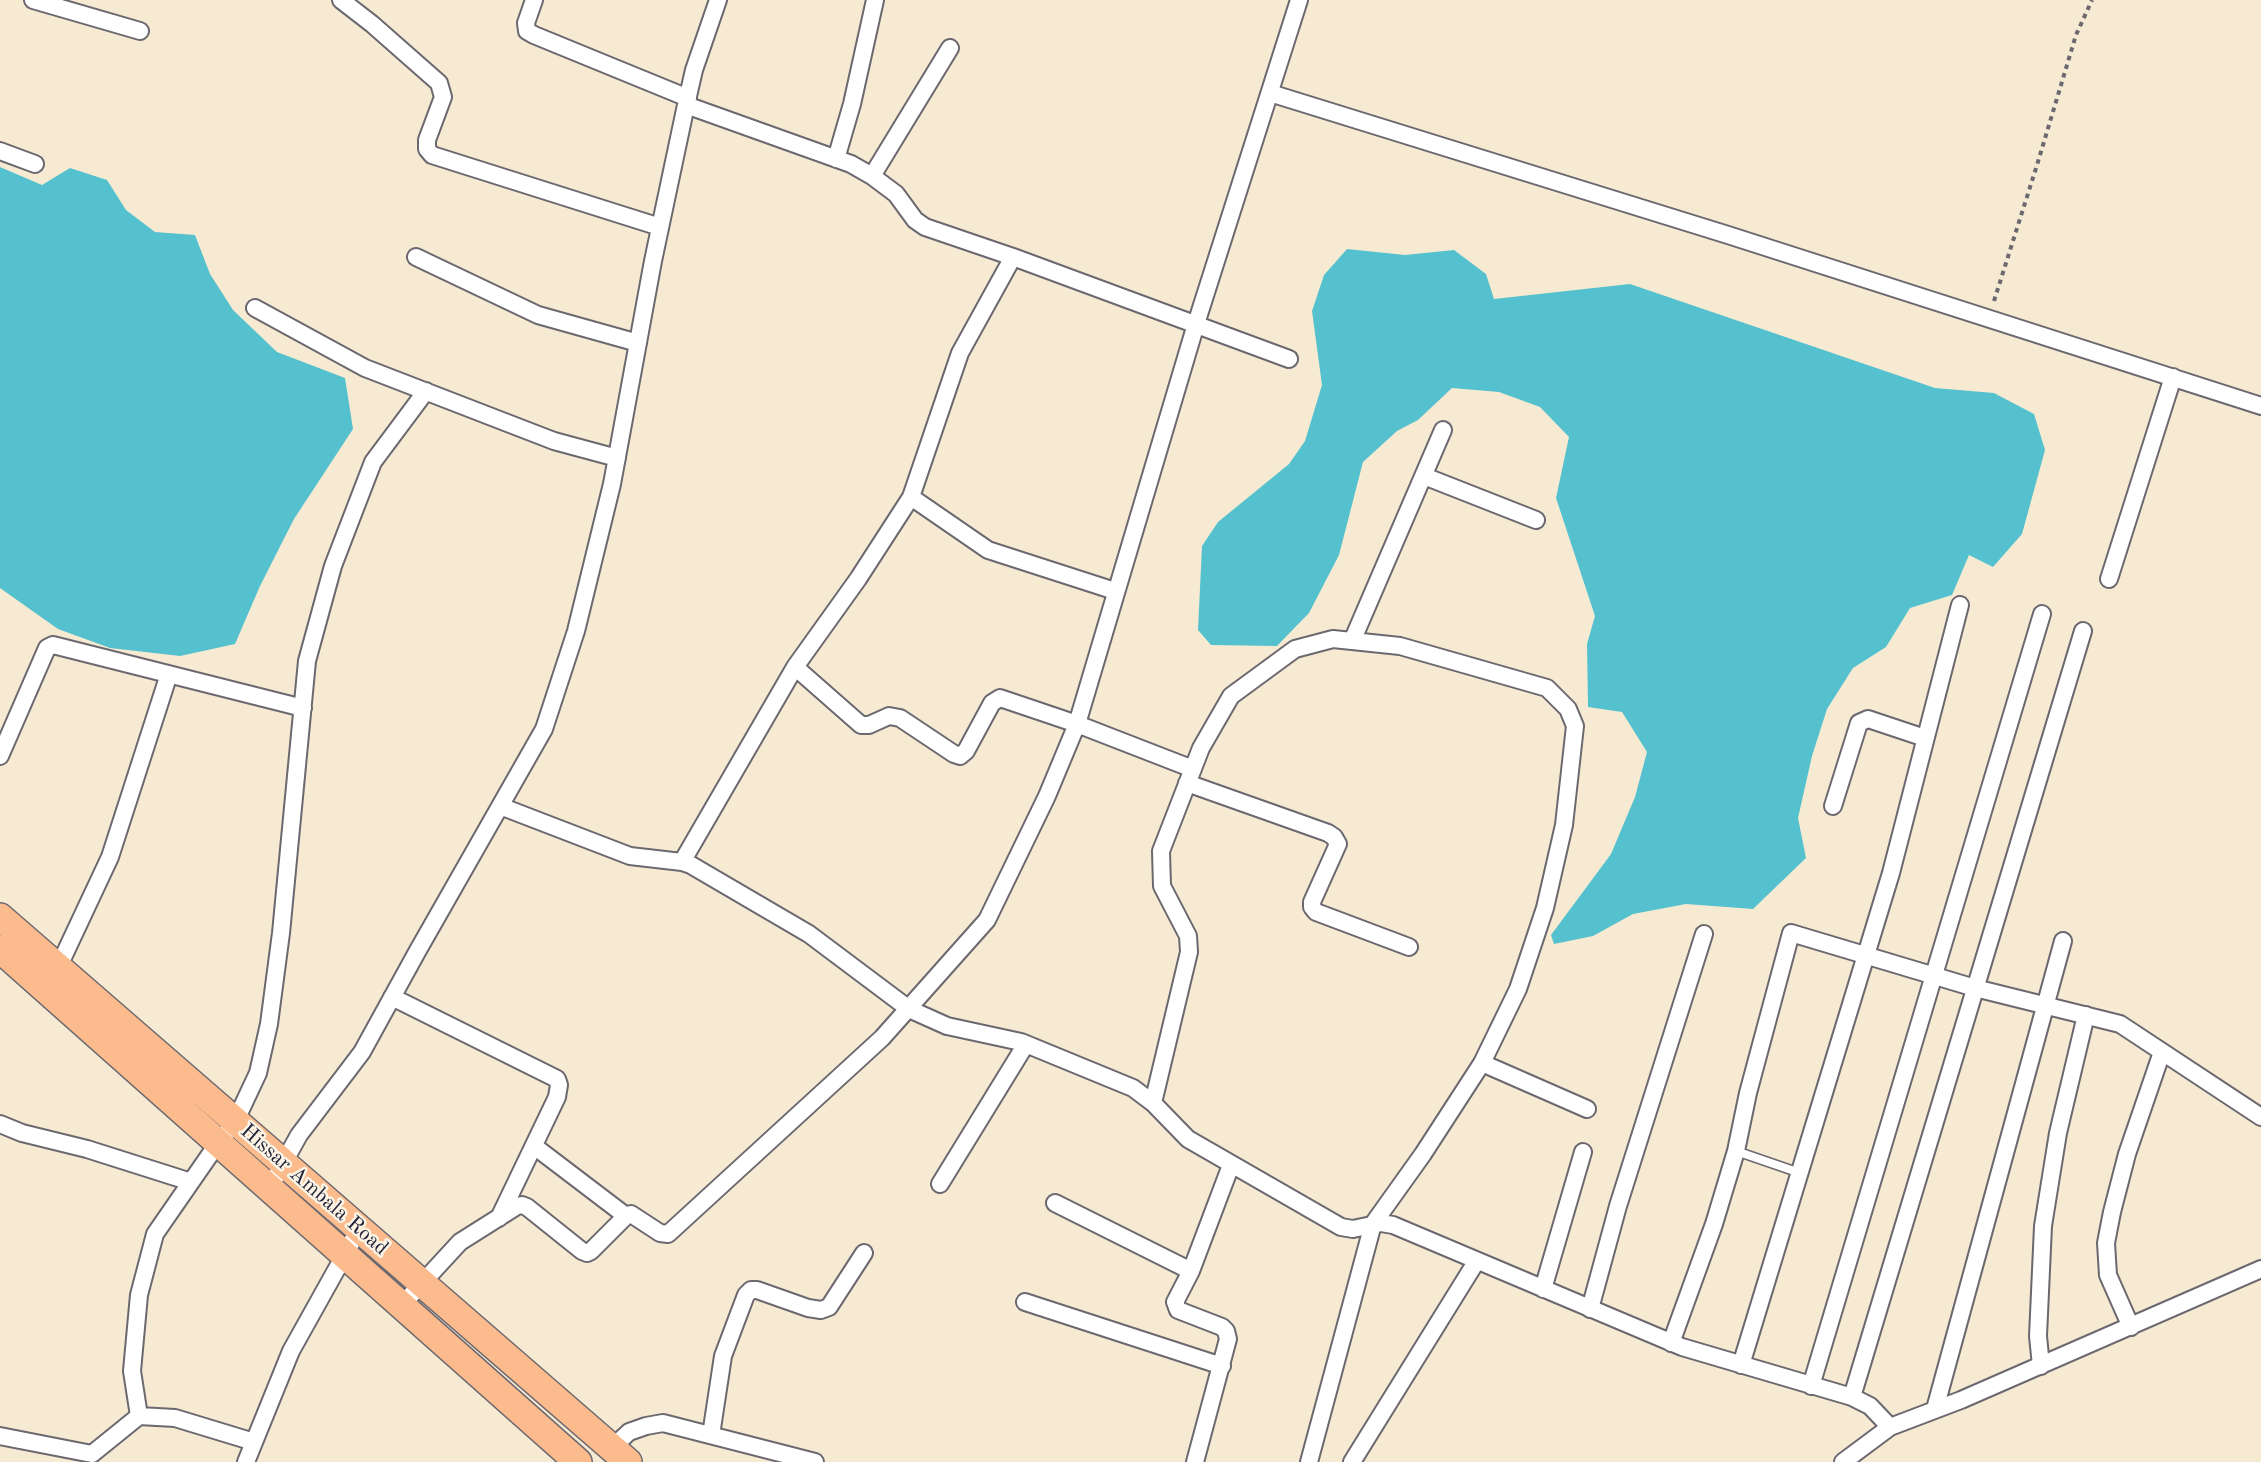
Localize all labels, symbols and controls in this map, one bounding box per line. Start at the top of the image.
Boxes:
street label: Hissar Ambala Road [235,1119,393,1261]

